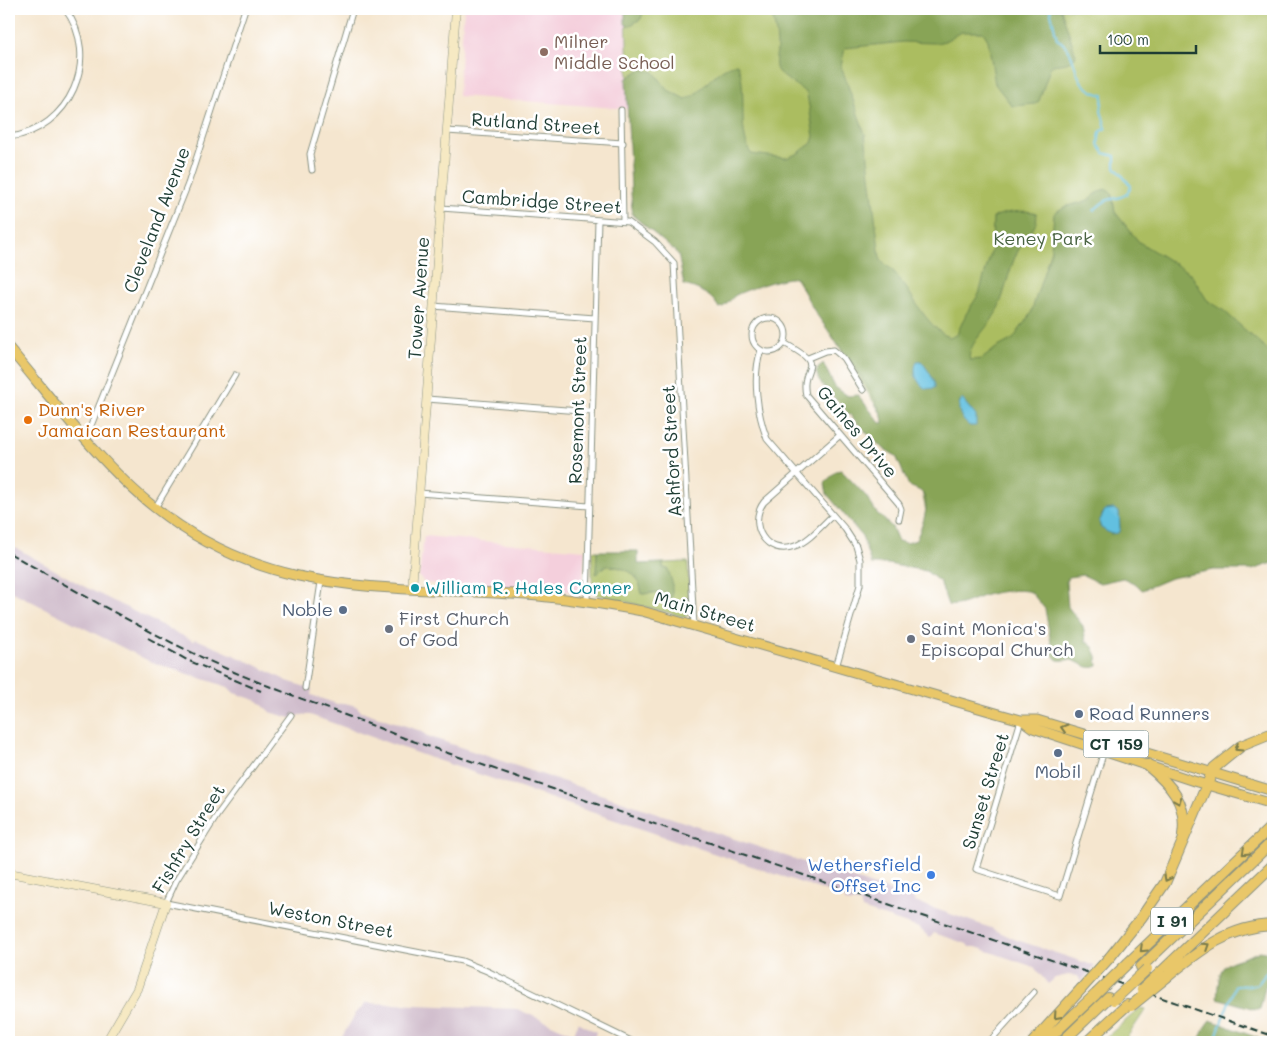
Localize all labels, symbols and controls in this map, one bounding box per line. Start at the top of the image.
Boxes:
scale bar [1100,22,1196,54]
place label: Milner Middle School [554,29,675,74]
text: 100 m [1107,29,1149,49]
marker: Milner Middle School [538,46,550,58]
street label: Rutland Street [471,107,601,139]
street label: Cleveland Avenue [117,143,195,296]
street label: Cambridge Street [461,183,623,219]
park label: Keney Park [993,226,1093,250]
street label: Tower Avenue [402,236,434,360]
street label: Rosemont Street [562,336,592,484]
street label: Gaines Drive [812,380,903,482]
street label: Ashford Street [656,384,686,518]
place label: Dunn's River Jamaican Restaurant [38,397,226,442]
marker: Dunn's River Jamaican Restaurant [22,414,34,426]
place label: William R. Hales Corner [425,575,632,599]
marker: William R. Hales Corner [409,582,421,594]
street label: Main Street [652,585,759,637]
place label: Noble [282,597,333,621]
marker: Noble [337,604,349,616]
place label: First Church of God [399,606,509,651]
place label: Saint Monica's Episcopal Church [921,616,1073,661]
marker: First Church of God [383,623,395,635]
marker: Saint Monica's Episcopal Church [905,633,917,645]
place label: Road Runners [1089,701,1210,725]
marker: Road Runners [1073,708,1085,720]
one-way arrow [1060,724,1068,734]
street label: Sunset Street [956,729,1014,852]
road number: CT 159 [1084,731,1148,758]
one-way arrow [1235,742,1244,751]
marker: Mobil [1052,747,1064,759]
place label: Mobil [1035,759,1081,783]
street label: Fishfry Street [146,780,230,897]
one-way arrow [1172,796,1183,805]
one-way arrow [1241,846,1250,855]
place label: Wethersfield Offset Inc [807,852,921,897]
marker: Wethersfield Offset Inc [925,869,937,881]
one-way arrow [1163,873,1173,882]
street label: Weston Street [266,895,396,943]
road number: I 91 [1151,908,1193,934]
one-way arrow [1139,943,1148,952]
one-way arrow [1201,943,1210,952]
one-way arrow [1054,1010,1063,1019]

